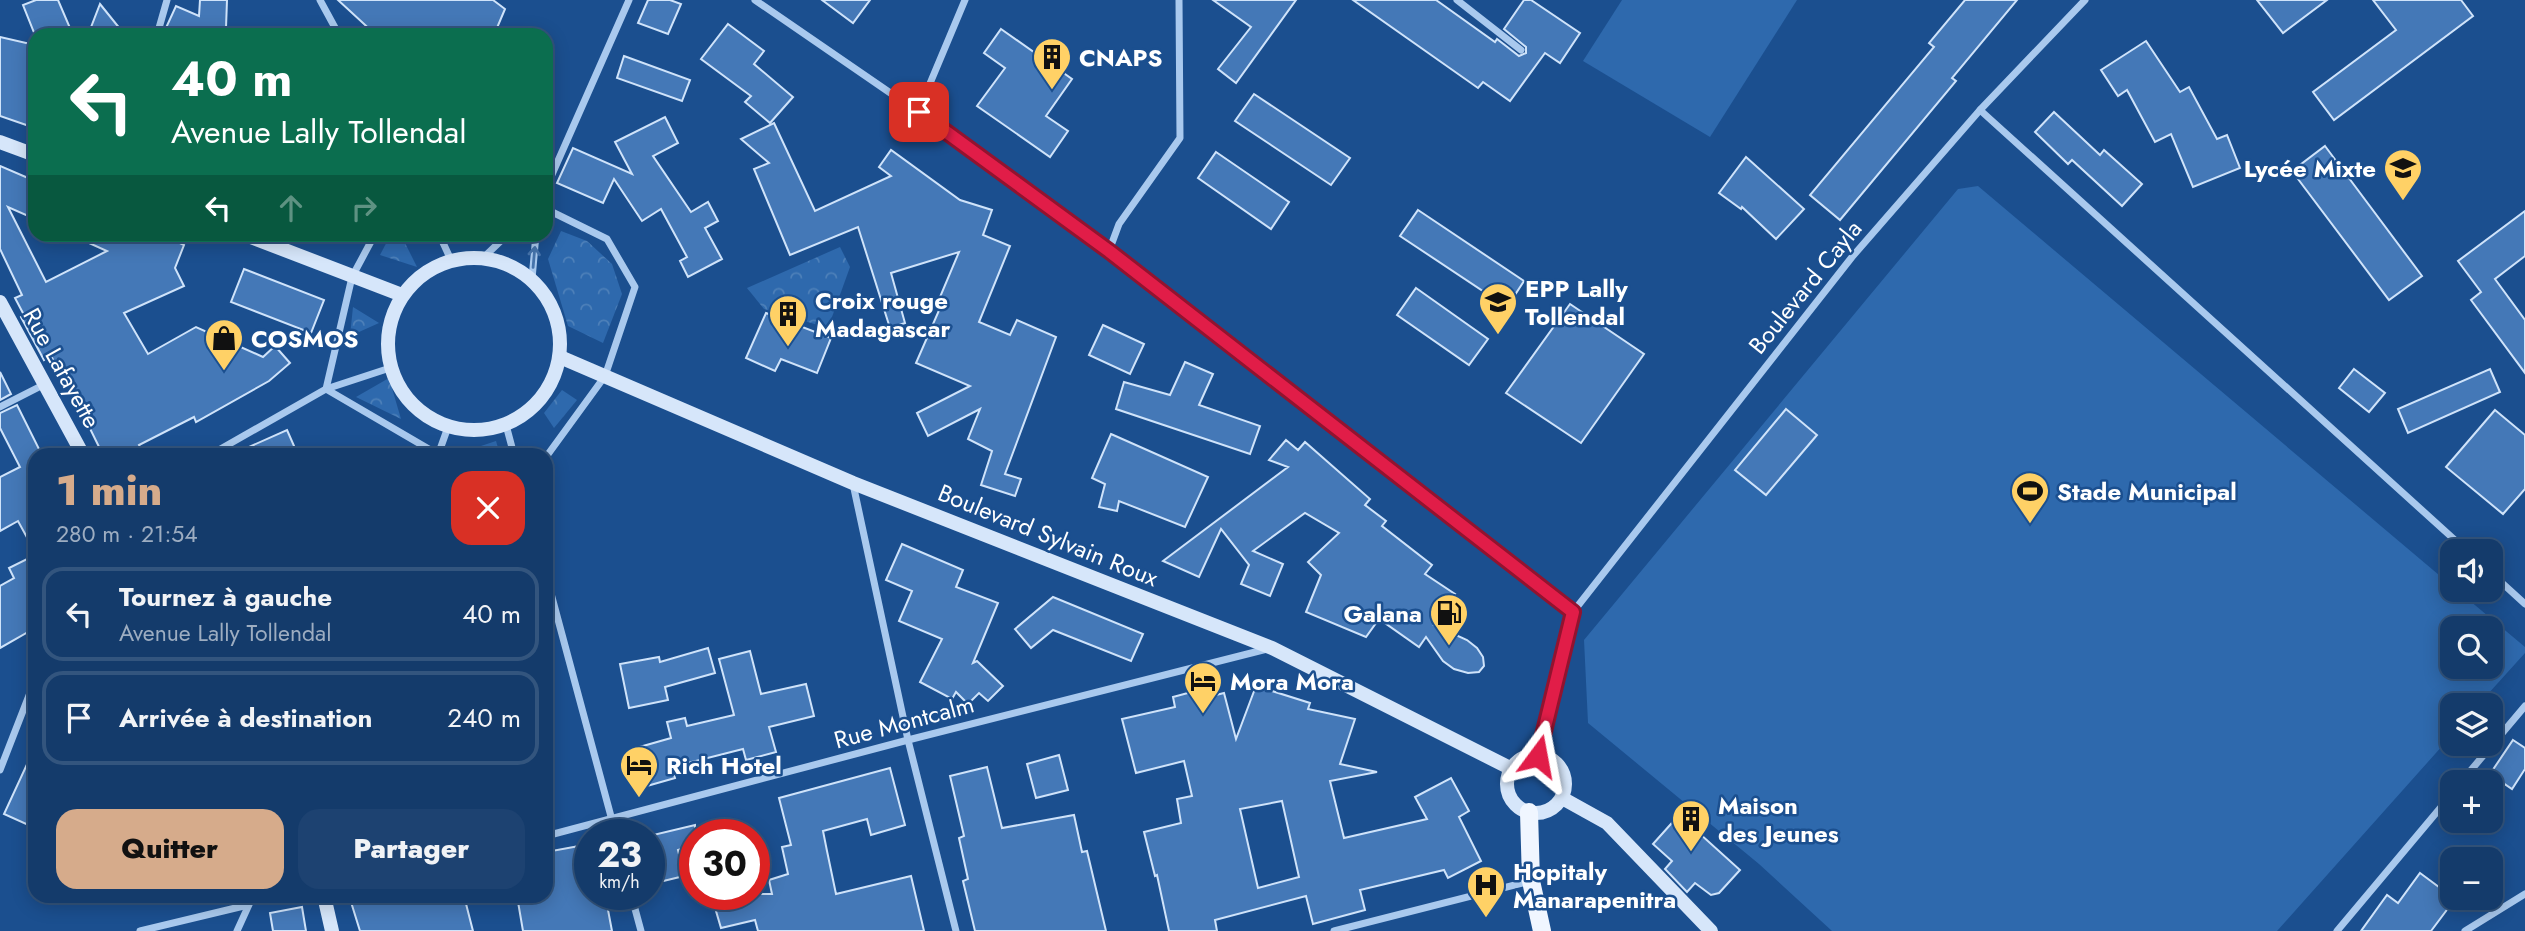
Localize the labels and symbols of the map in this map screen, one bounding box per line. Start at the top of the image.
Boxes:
building icon: CNAPS [1031,36,1073,91]
place label: CNAPS [1079,40,1162,75]
pin [889,82,949,142]
school or university icon: Lycée Mixte [2382,147,2424,202]
place label: Lycée Mixte [2244,151,2376,186]
street label: Boulevard Cayla [1740,213,1870,361]
one-way arrow [528,246,541,268]
place label: EPP Lally Tollendal [1525,271,1628,334]
school or university icon: EPP Lally Tollendal [1477,281,1519,336]
place label: Croix rouge Madagascar [815,283,950,346]
building icon: Croix rouge Madagascar [767,293,809,348]
street label: Rue Lafayette [15,301,109,435]
shop icon: COSMOS [203,317,245,372]
place label: COSMOS [251,321,359,356]
sports icon: Stade Municipal [2009,470,2051,525]
place label: Stade Municipal [2057,474,2237,509]
street label: Boulevard Sylvain Roux [933,475,1164,595]
fuel station icon: Galana [1428,592,1470,647]
place label: Galana [1343,596,1422,631]
hotel icon: Mora Mora [1182,660,1224,715]
place label: Mora Mora [1230,664,1354,699]
street label: Rue Montcalm [830,686,978,758]
position arrow [1501,719,1575,793]
hotel icon: Rich Hotel [618,744,660,799]
place label: Rich Hotel [666,748,782,783]
place label: Maison des Jeunes [1718,788,1839,851]
building icon: Maison des Jeunes [1670,798,1712,853]
speed limit sign: 30 [679,819,770,910]
place label: Hopitaly Manarapenitra [1513,854,1676,917]
hospital icon: Hopitaly Manarapenitra [1465,864,1507,919]

